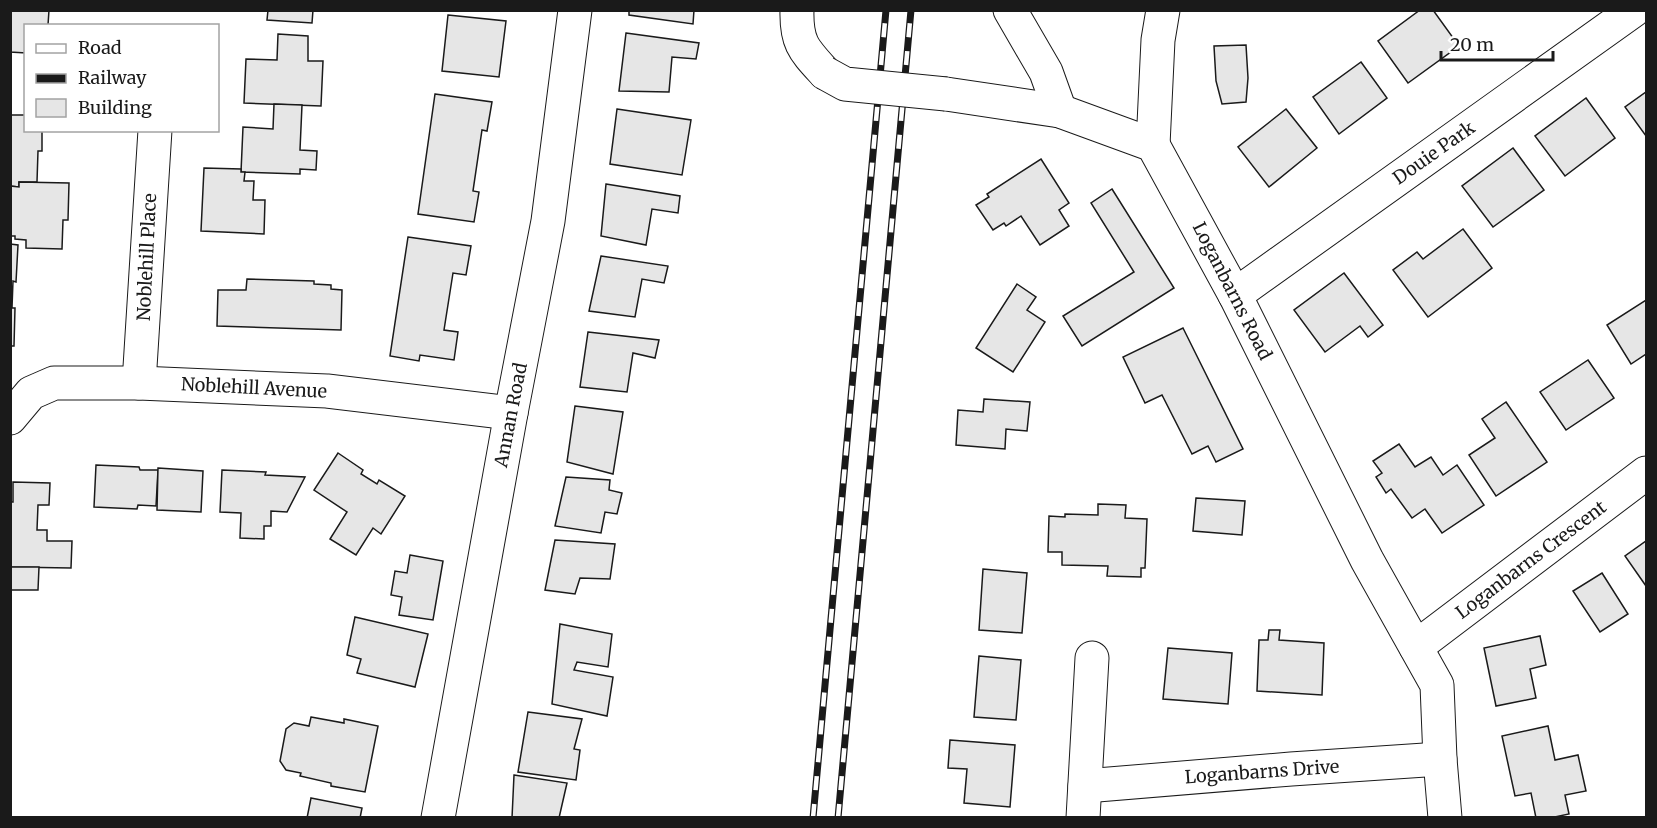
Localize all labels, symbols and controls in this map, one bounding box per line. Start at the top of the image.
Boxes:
legend [24,24,219,132]
scale bar [1441,24,1554,62]
text: 20 m [1450,33,1494,56]
text: Road [78,36,122,59]
text: Railway [78,66,147,89]
text: Building [78,96,152,119]
street label: Douie Park [1388,116,1480,189]
street label: Noblehill Place [132,193,161,321]
street label: Loganbarns Road [1188,218,1277,364]
street label: Annan Road [489,360,532,470]
street label: Noblehill Avenue [181,372,328,403]
street label: Loganbarns Crescent [1451,495,1611,624]
street label: Loganbarns Drive [1184,755,1340,788]

